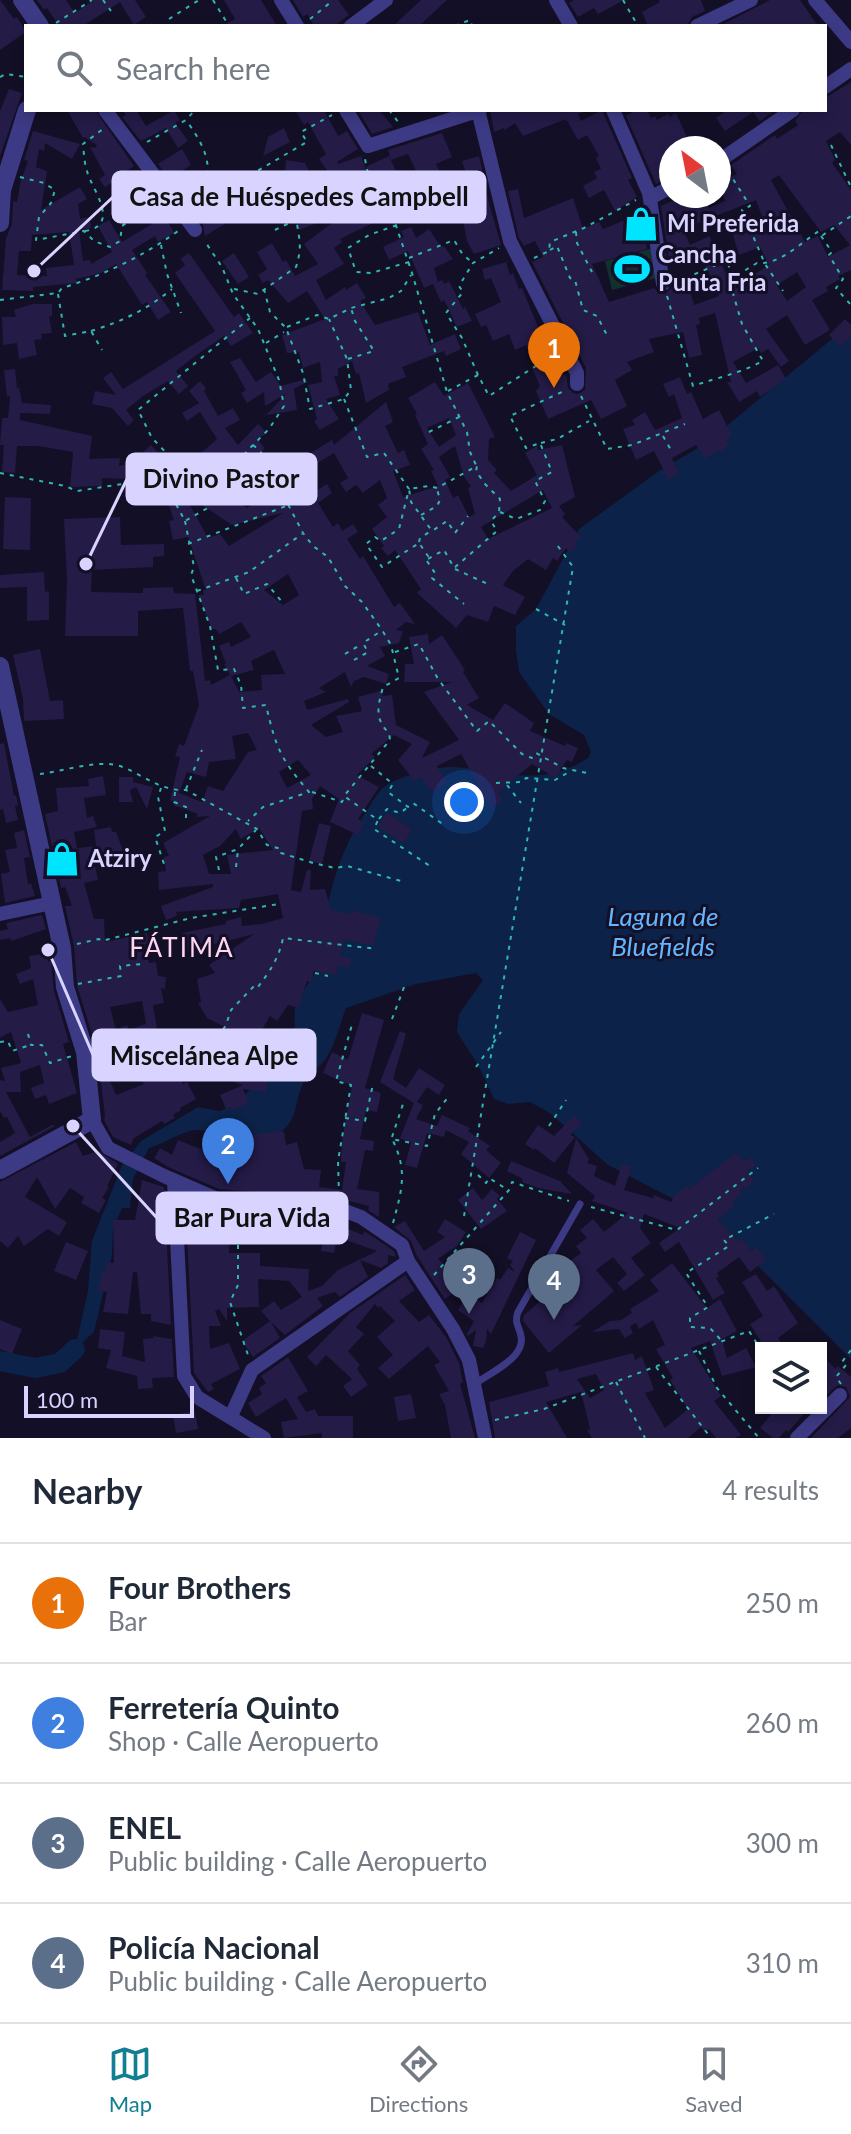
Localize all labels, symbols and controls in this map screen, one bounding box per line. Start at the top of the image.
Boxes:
search box [24,24,827,112]
icon: search [52,46,96,90]
text: Search here [116,50,271,86]
north arrow [659,136,731,208]
callout: Casa de Huéspedes Campbell [113,172,485,222]
text: Casa de Huéspedes Campbell [129,180,469,212]
shop icon: Mi Preferida [622,205,660,243]
place label: Mi Preferida [667,208,799,237]
place label: Cancha Punta Fria [658,239,767,296]
sports icon: Cancha Punta Fria [613,250,651,288]
pin: 1 [528,322,580,388]
callout: Divino Pastor [127,454,316,504]
text: Divino Pastor [143,462,300,494]
your location [444,782,484,822]
shop icon: Atziry [43,840,81,878]
place label: Atziry [87,843,152,872]
water label: Laguna de Bluefields [608,900,718,962]
district label: FÁTIMA [129,931,235,963]
callout: Miscelánea Alpe [93,1030,315,1080]
text: Miscelánea Alpe [110,1039,298,1071]
pin: 2 [202,1118,254,1184]
callout: Bar Pura Vida [157,1193,347,1243]
text: Bar Pura Vida [174,1201,330,1233]
pin: 3 [443,1248,495,1314]
pin: 4 [528,1254,580,1320]
map controls [755,1342,827,1414]
button: layers [755,1342,827,1414]
scale bar [24,1382,194,1418]
text: 100 m [36,1386,98,1413]
text: Nearby [32,1470,143,1511]
text: 4 results [722,1474,819,1506]
text: Four Brothers [108,1569,291,1605]
text: 1 [50,1587,66,1619]
text: 250 m [746,1587,819,1619]
text: Bar [108,1605,147,1637]
text: Ferretería Quinto [108,1689,339,1725]
text: 2 [50,1707,66,1739]
text: 260 m [746,1707,819,1739]
text: Shop · Calle Aeropuerto [108,1725,379,1757]
text: ENEL [108,1809,181,1845]
text: 3 [50,1827,66,1859]
text: 300 m [746,1827,819,1859]
text: Public building · Calle Aeropuerto [108,1845,487,1877]
text: Policía Nacional [108,1929,320,1965]
text: 4 [50,1947,66,1979]
text: 310 m [746,1947,819,1979]
text: Public building · Calle Aeropuerto [108,1965,487,1997]
tab: Map [108,2042,152,2117]
tab: Directions [369,2042,468,2117]
tab: Saved [685,2042,743,2117]

